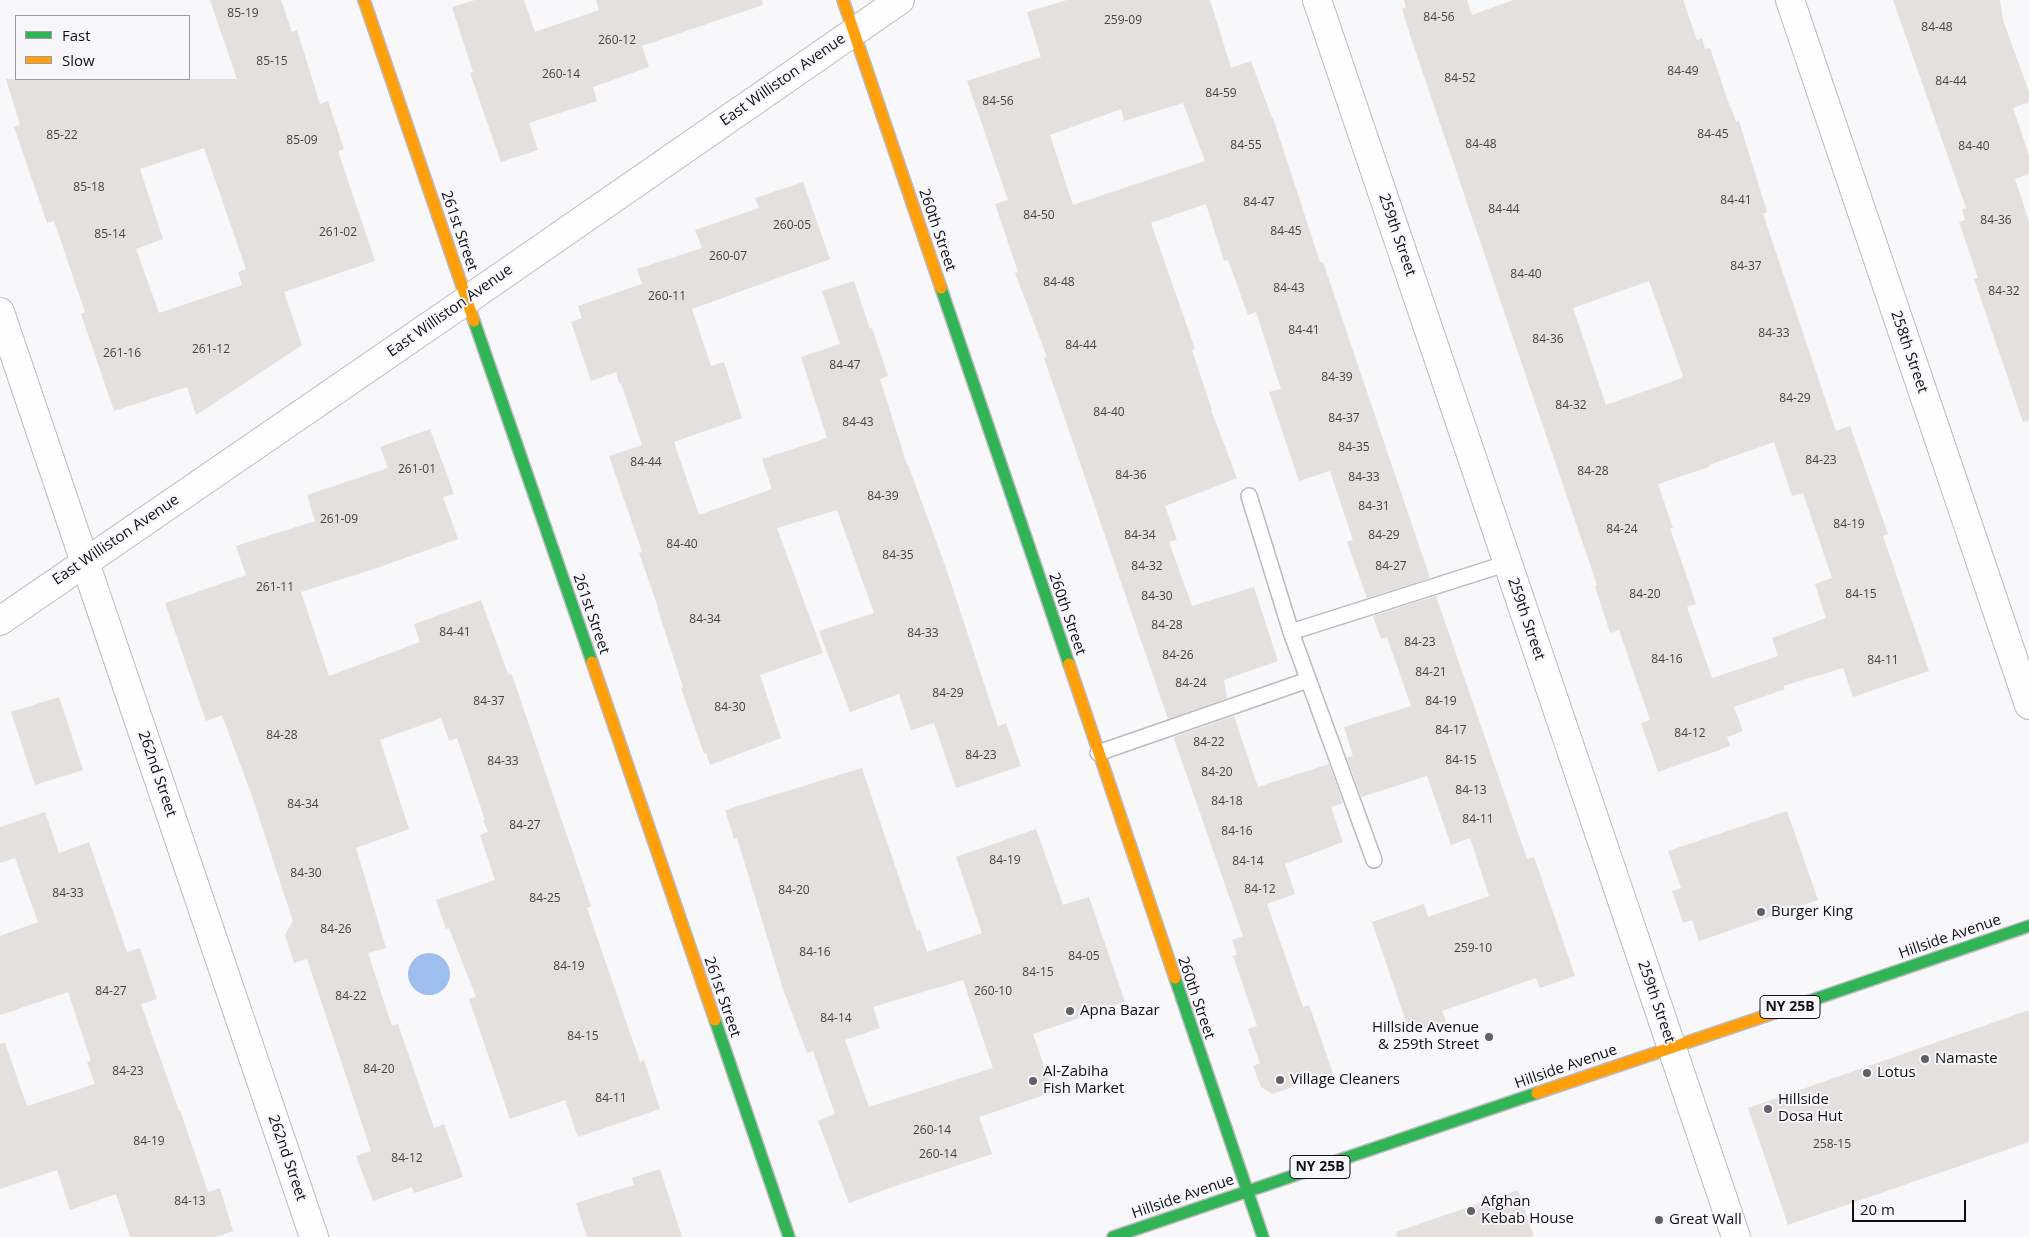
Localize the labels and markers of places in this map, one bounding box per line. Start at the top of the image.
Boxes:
place label: Burger King [1771,903,1853,921]
marker: Burger King [1755,906,1767,918]
place label: Apna Bazar [1080,1002,1160,1020]
marker: Apna Bazar [1064,1005,1076,1017]
place label: Hillside Avenue & 259th Street [1372,1019,1479,1054]
marker: Hillside Avenue & 259th Street [1483,1031,1495,1043]
place label: Namaste [1935,1050,1998,1068]
marker: Namaste [1919,1053,1931,1065]
place label: Al-Zabiha Fish Market [1043,1063,1124,1098]
place label: Lotus [1877,1064,1916,1082]
marker: Lotus [1861,1067,1873,1079]
place label: Village Cleaners [1290,1071,1400,1089]
marker: Village Cleaners [1274,1074,1286,1086]
marker: Al-Zabiha Fish Market [1027,1075,1039,1087]
place label: Hillside Dosa Hut [1778,1091,1843,1126]
marker: Hillside Dosa Hut [1762,1103,1774,1115]
place label: Afghan Kebab House [1481,1193,1574,1228]
marker: Afghan Kebab House [1465,1205,1477,1217]
place label: Great Wall [1669,1211,1742,1229]
marker: Great Wall [1653,1214,1665,1226]

